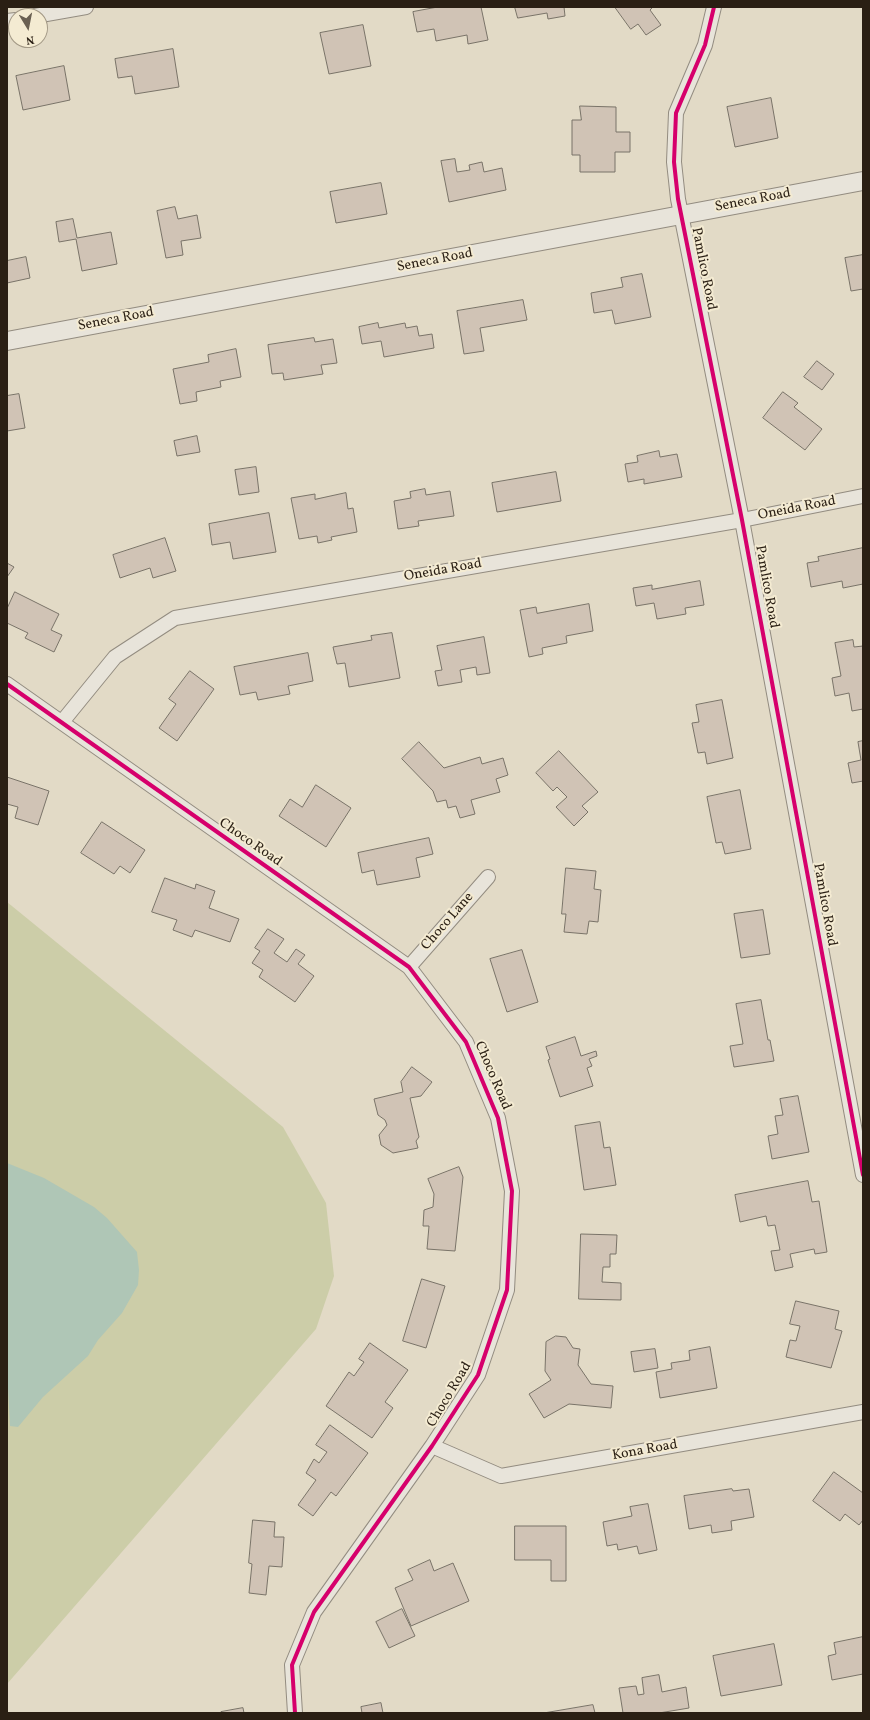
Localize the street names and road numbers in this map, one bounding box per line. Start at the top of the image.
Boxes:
street label: Seneca Road [714,185,792,217]
street label: Pamlico Road [687,226,719,312]
street label: Seneca Road [396,245,474,277]
street label: Seneca Road [77,304,155,336]
street label: Oneida Road [757,493,837,525]
street label: Pamlico Road [750,544,782,630]
street label: Oneida Road [403,556,483,586]
street label: Choco Road [215,815,285,871]
street label: Pamlico Road [808,862,840,948]
street label: Choco Lane [418,890,478,954]
street label: Choco Road [470,1039,514,1113]
street label: Choco Road [424,1359,476,1431]
street label: Kona Road [611,1437,679,1465]

